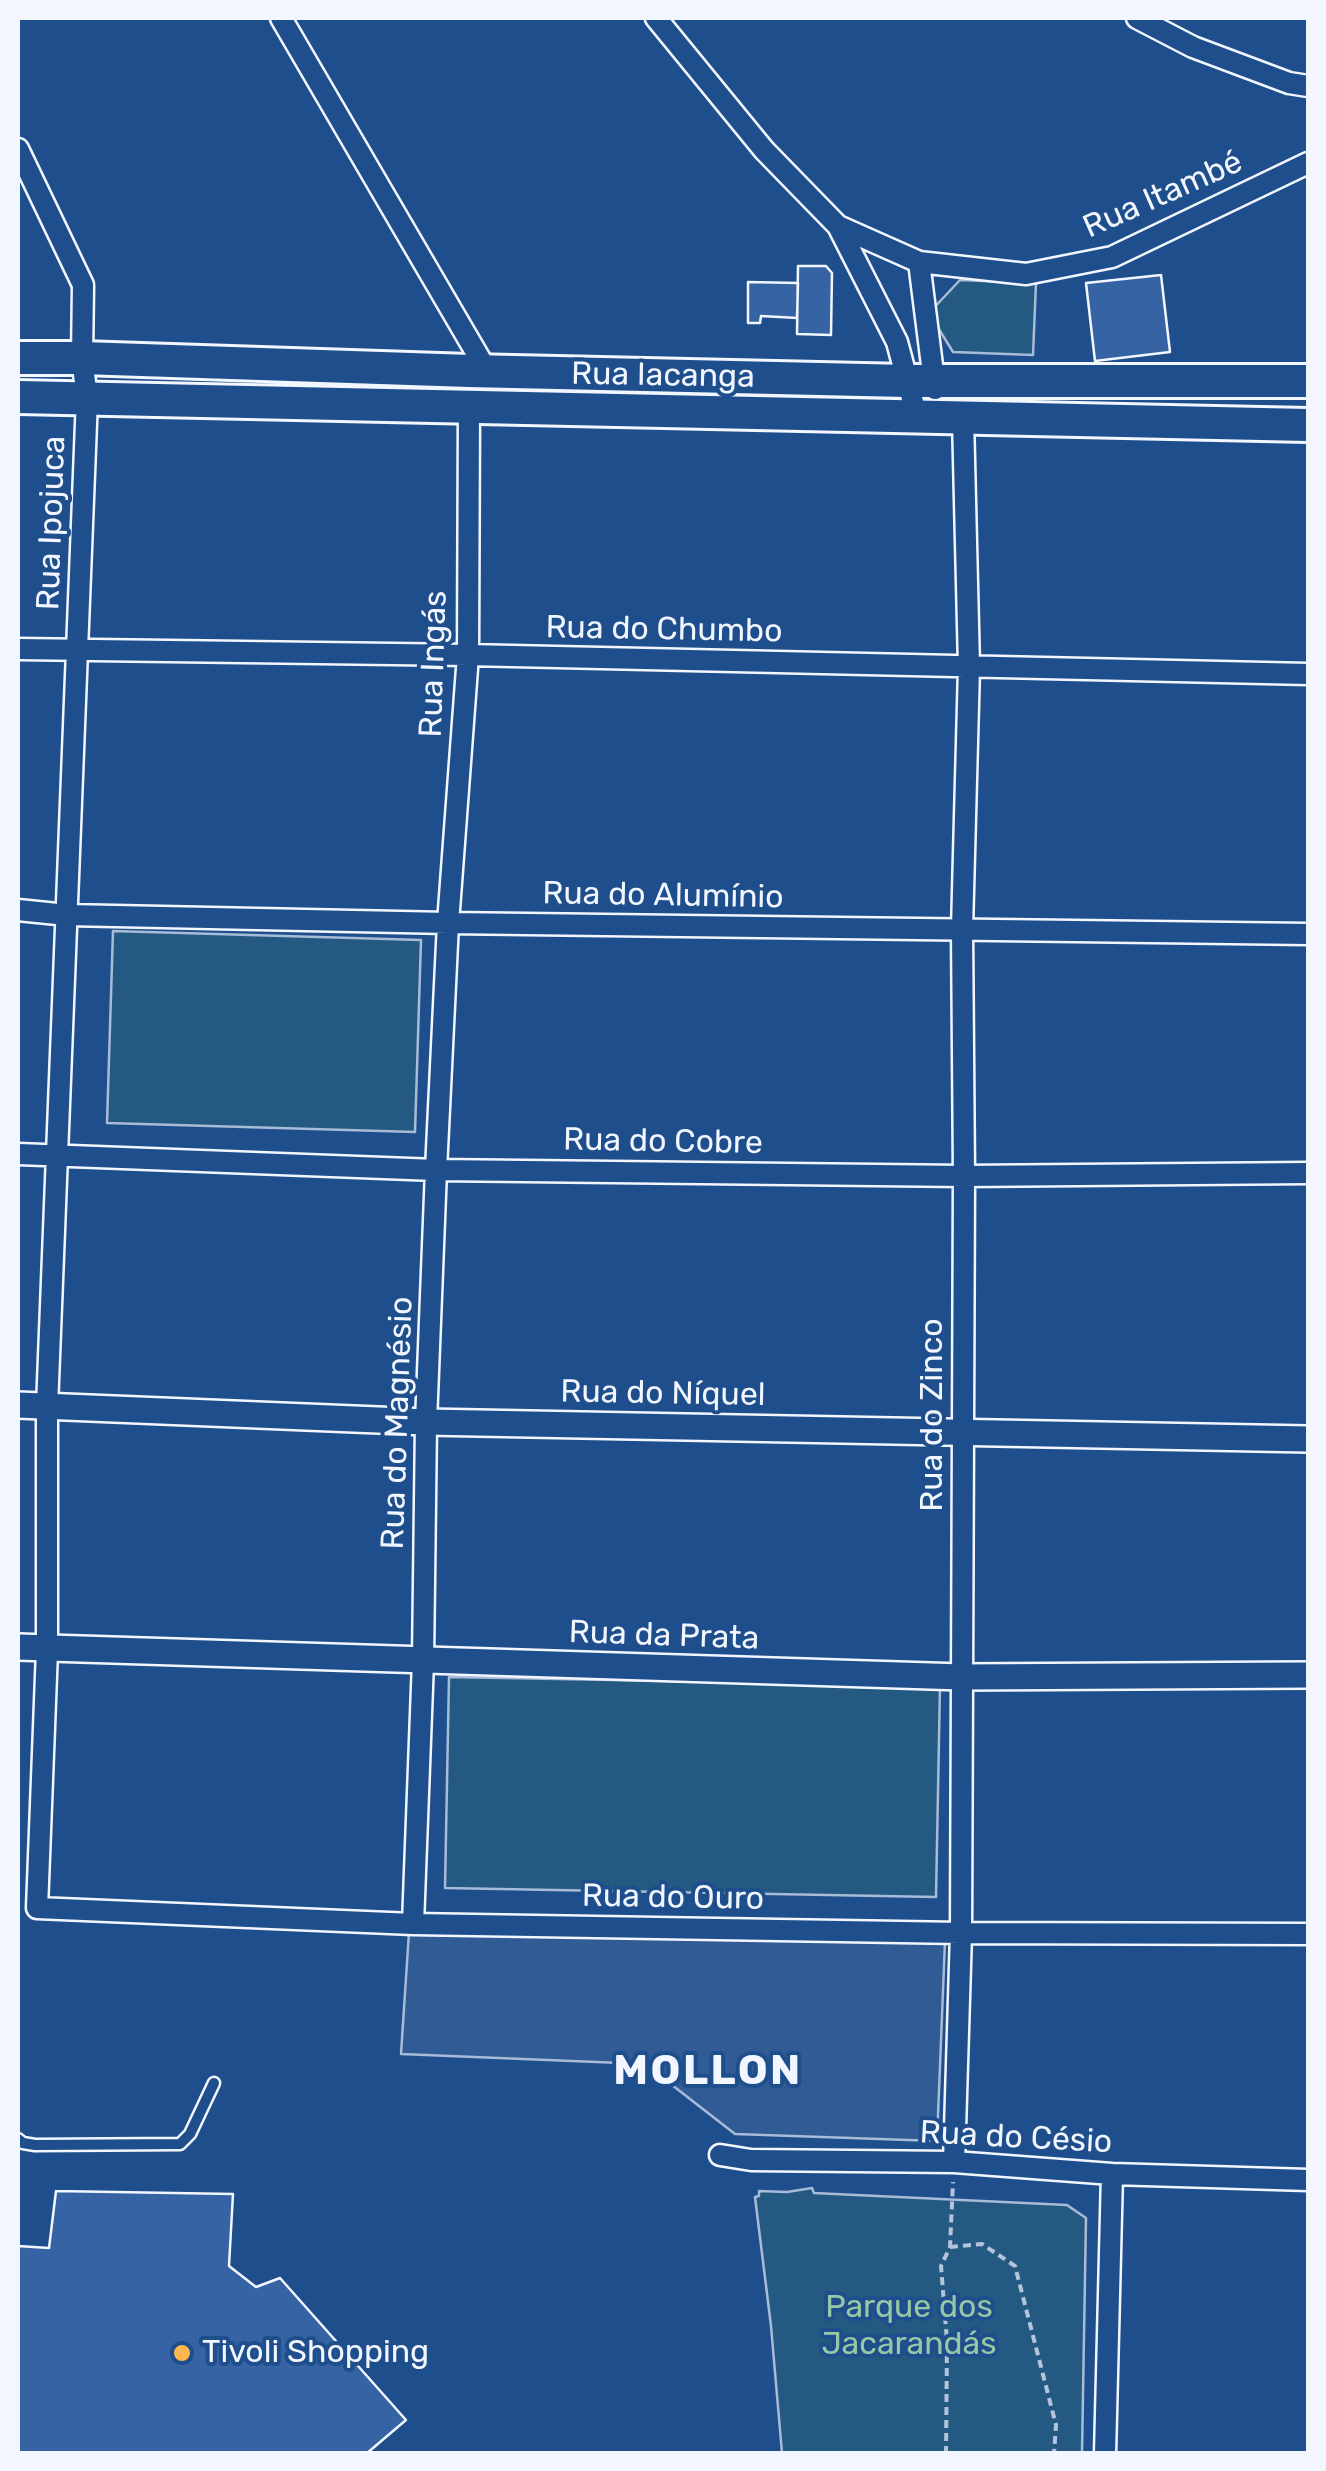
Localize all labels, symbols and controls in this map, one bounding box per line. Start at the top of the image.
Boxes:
street label: Rua Itambé [1078,143,1248,247]
street label: Rua Iacanga [571,355,755,397]
street label: Rua Ipojuca [30,435,74,611]
street label: Rua Ingás [412,590,456,738]
street label: Rua do Chumbo [545,609,783,651]
street label: Rua do Alumínio [542,875,784,917]
street label: Rua do Cobre [563,1121,763,1163]
street label: Rua do Magnésio [374,1296,422,1550]
street label: Rua do Zinco [914,1318,952,1512]
street label: Rua do Níquel [560,1373,766,1415]
street label: Rua da Prata [568,1613,760,1659]
street label: Rua do Ouro [582,1877,764,1919]
district label: MOLLON [613,2047,803,2097]
street label: Rua do Césio [919,2114,1113,2162]
park label: Parque dos Jacarandás [821,2289,997,2364]
place label: Tivoli Shopping [202,2334,429,2372]
marker: Tivoli Shopping [171,2342,193,2364]

